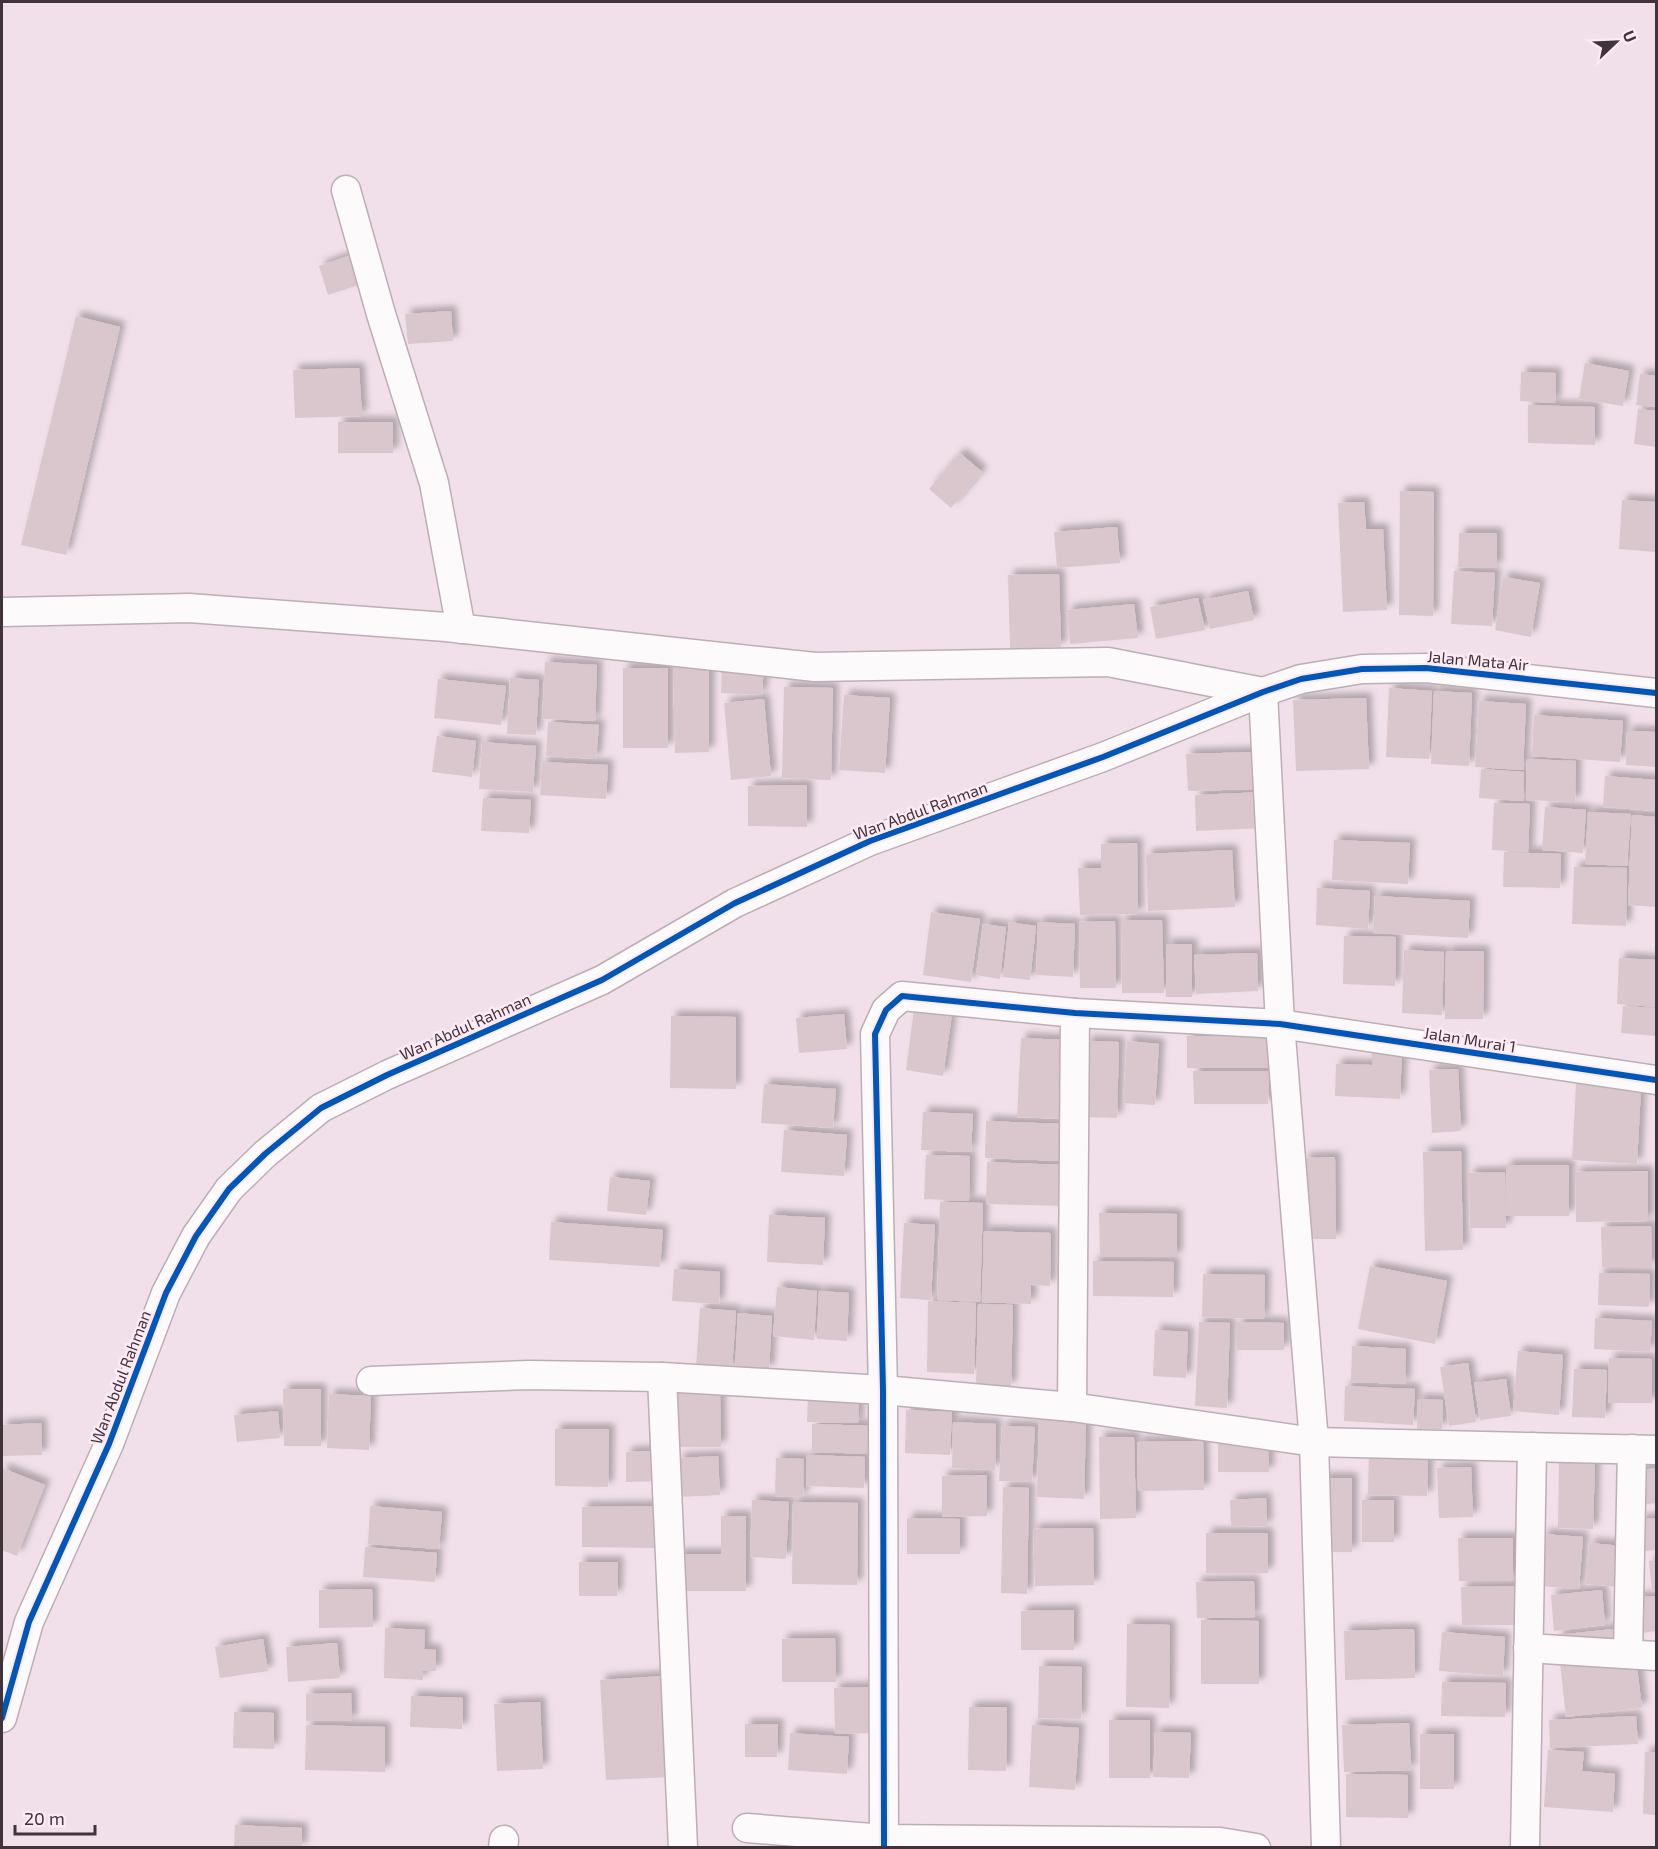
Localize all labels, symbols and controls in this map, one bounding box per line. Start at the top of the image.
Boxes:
north arrow [1586,12,1646,72]
text: U [1619,27,1641,45]
street label: Jalan Mata Air [1426,646,1530,674]
street label: Wan Abdul Rahman [850,777,990,843]
street label: Wan Abdul Rahman [396,989,534,1063]
street label: Jalan Murai 1 [1423,1022,1517,1056]
street label: Wan Abdul Rahman [86,1308,154,1446]
scale bar [15,1798,94,1836]
text: 20 m [24,1807,65,1829]

